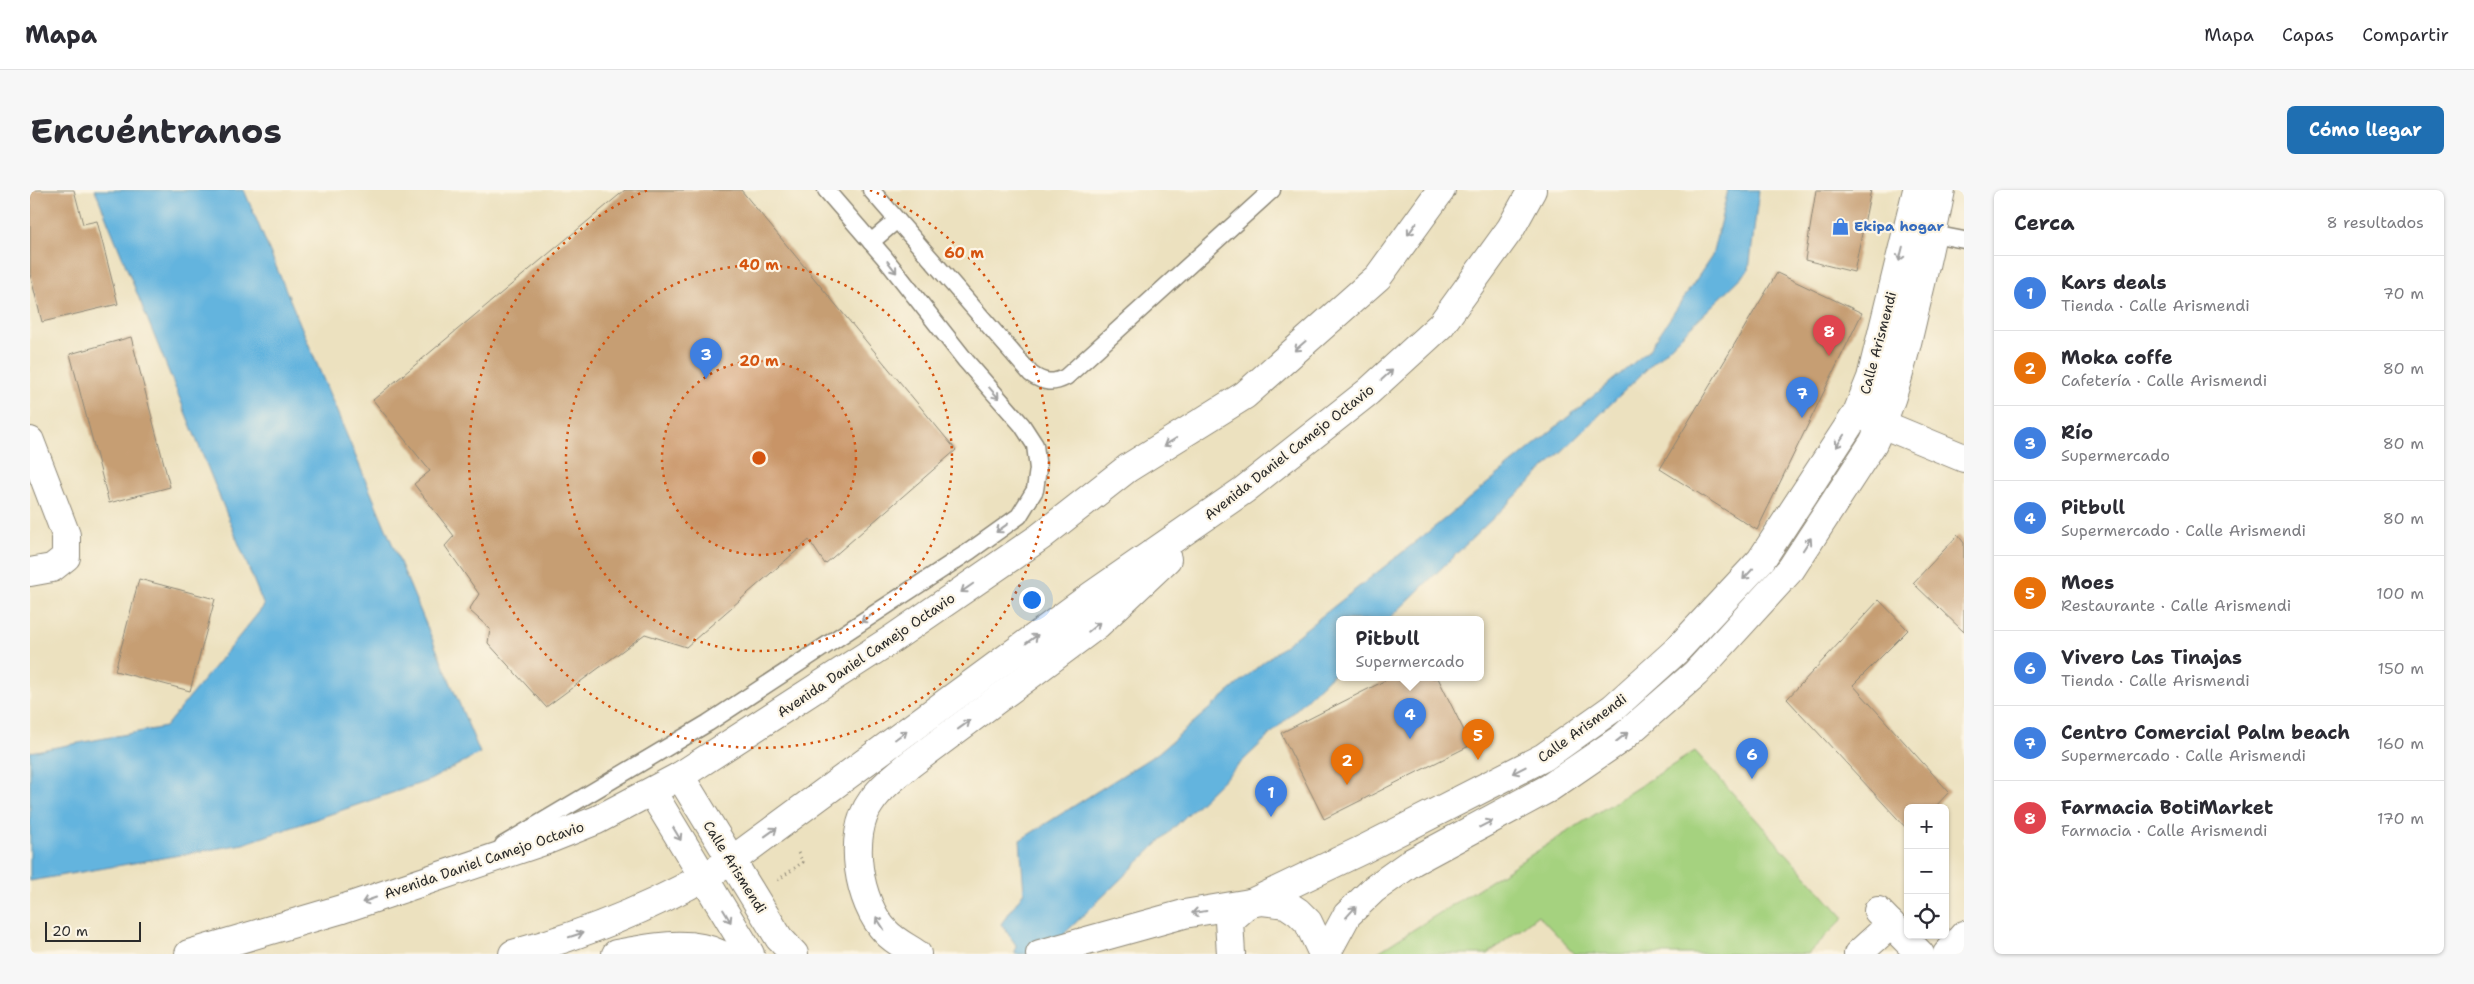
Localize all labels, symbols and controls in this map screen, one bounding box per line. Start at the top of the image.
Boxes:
text: Mapa [25,19,97,51]
text: Mapa [2204,23,2254,47]
text: Capas [2282,23,2334,47]
text: Compartir [2362,23,2449,47]
button: Cómo llegar [2287,106,2444,154]
text: Encuéntranos [30,107,282,154]
text: Cerca [2014,209,2075,237]
text: 8 resultados [2326,212,2424,233]
shop icon: Ekipa hogar [1830,216,1850,236]
place label: Ekipa hogar [1854,217,1944,235]
one-way arrow [1407,222,1417,236]
text: 60 m [944,243,984,263]
one-way arrow [1896,246,1905,262]
text: 40 m [739,255,779,275]
one-way arrow [887,260,897,274]
text: Kars deals [2061,270,2167,295]
text: 1 [2026,283,2034,304]
text: 70 m [2383,283,2424,304]
street label: Calle Arismendi [1856,290,1900,396]
text: Tienda · Calle Arismendi [2061,295,2250,316]
pin: 8 [1813,315,1845,356]
pin: 3 [690,338,722,379]
one-way arrow [1294,340,1307,351]
text: Moka coffe [2061,345,2173,370]
text: 20 m [739,351,779,371]
text: 2 [2024,358,2036,379]
text: 80 m [2383,358,2424,379]
one-way arrow [1380,369,1393,381]
text: Cafetería · Calle Arismendi [2061,370,2267,391]
pin: 7 [1786,377,1818,418]
street label: Avenida Daniel Camejo Octavio [1201,380,1377,524]
one-way arrow [989,387,1000,400]
text: Río [2061,420,2093,445]
text: 3 [2024,433,2036,454]
text: 80 m [2383,433,2424,454]
one-way arrow [1835,434,1846,448]
one-way arrow [1163,437,1177,447]
text: Supermercado [2061,445,2170,466]
centre of rings [750,449,768,467]
text: Pitbull [2061,495,2125,520]
text: 4 [2024,508,2036,529]
text: 80 m [2383,508,2424,529]
text: Supermercado · Calle Arismendi [2061,520,2306,541]
one-way arrow [995,523,1009,533]
one-way arrow [1802,538,1812,552]
one-way arrow [1742,568,1754,581]
text: Moes [2061,570,2114,595]
one-way arrow [960,583,974,593]
text: 5 [2025,583,2035,604]
text: 100 m [2376,583,2424,604]
your location [1019,587,1045,613]
street label: Avenida Daniel Camejo Octavio [774,589,958,721]
text: Restaurante · Calle Arismendi [2061,595,2291,616]
one-way arrow [860,613,874,623]
popup [1336,616,1484,681]
one-way arrow [1087,622,1100,633]
text: Pitbull [1356,626,1420,651]
one-way arrow [1025,634,1039,644]
text: Vivero Las Tinajas [2061,645,2242,670]
text: Supermercado [1356,651,1464,672]
text: 6 [2024,658,2036,679]
text: 150 m [2377,658,2424,679]
text: Tienda · Calle Arismendi [2061,670,2250,691]
street label: Calle Arismendi [1534,690,1630,766]
pin: 4 [1394,698,1426,739]
pin: 5 [1462,719,1494,760]
one-way arrow [957,720,971,730]
text: Centro Comercial Palm beach [2061,720,2350,745]
one-way arrow [894,730,908,740]
one-way arrow [1616,731,1629,742]
text: 7 [2024,733,2036,754]
text: 160 m [2377,733,2424,754]
pin: 6 [1736,738,1768,779]
pin: 2 [1331,744,1363,785]
text: Supermercado · Calle Arismendi [2061,745,2306,766]
one-way arrow [1512,765,1527,775]
pin: 1 [1255,776,1287,817]
text: Farmacia BotiMarket [2061,795,2273,820]
map controls [1904,804,1949,939]
button: + [1904,804,1949,849]
text: 8 [2024,808,2036,829]
text: 170 m [2377,808,2424,829]
street label: Avenida Daniel Camejo Octavio [382,817,586,903]
street label: Calle Arismendi [699,817,771,917]
one-way arrow [1478,819,1493,829]
text: Farmacia · Calle Arismendi [2061,820,2268,841]
one-way arrow [673,826,683,840]
one-way arrow [764,827,778,837]
button: − [1904,849,1949,894]
button: locate [1904,894,1949,939]
one-way arrow [362,896,378,905]
one-way arrow [1345,906,1357,919]
one-way arrow [1191,907,1207,917]
one-way arrow [723,908,733,922]
one-way arrow [875,917,885,931]
scale bar [45,919,141,942]
text: 20 m [52,922,88,940]
one-way arrow [568,930,583,939]

